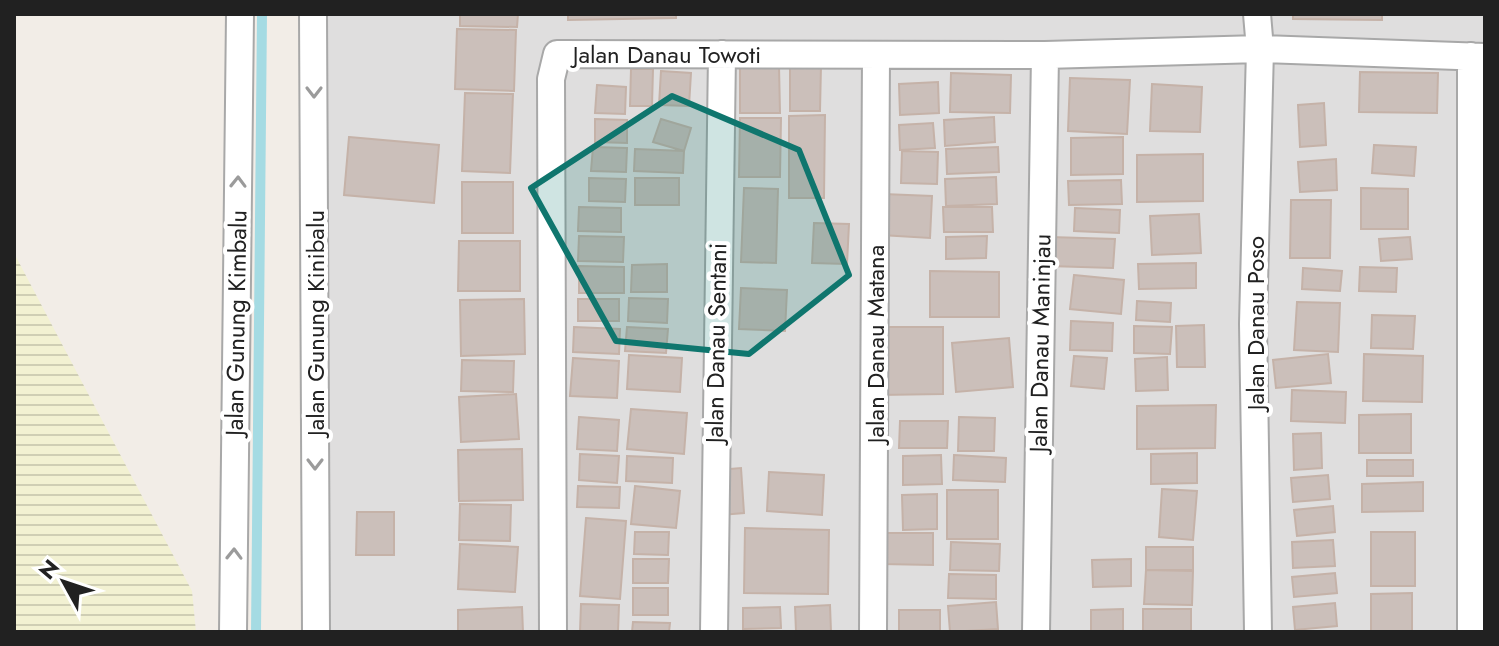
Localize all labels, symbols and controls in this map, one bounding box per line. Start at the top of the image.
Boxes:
street label: Jalan Danau Towoti [570,37,761,72]
one-way arrow [305,86,323,99]
one-way arrow [229,175,247,188]
street label: Jalan Gunung Kimbalu [216,210,255,439]
street label: Jalan Gunung Kinibalu [298,210,333,439]
street label: Jalan Danau Maninjau [1021,233,1059,456]
street label: Jalan Danau Poso [1238,236,1273,413]
street label: Jalan Danau Sentani [697,243,735,446]
street label: Jalan Danau Matana [858,245,893,446]
one-way arrow [306,458,324,471]
north arrow [24,542,104,622]
one-way arrow [225,547,243,560]
text: N [31,552,67,586]

